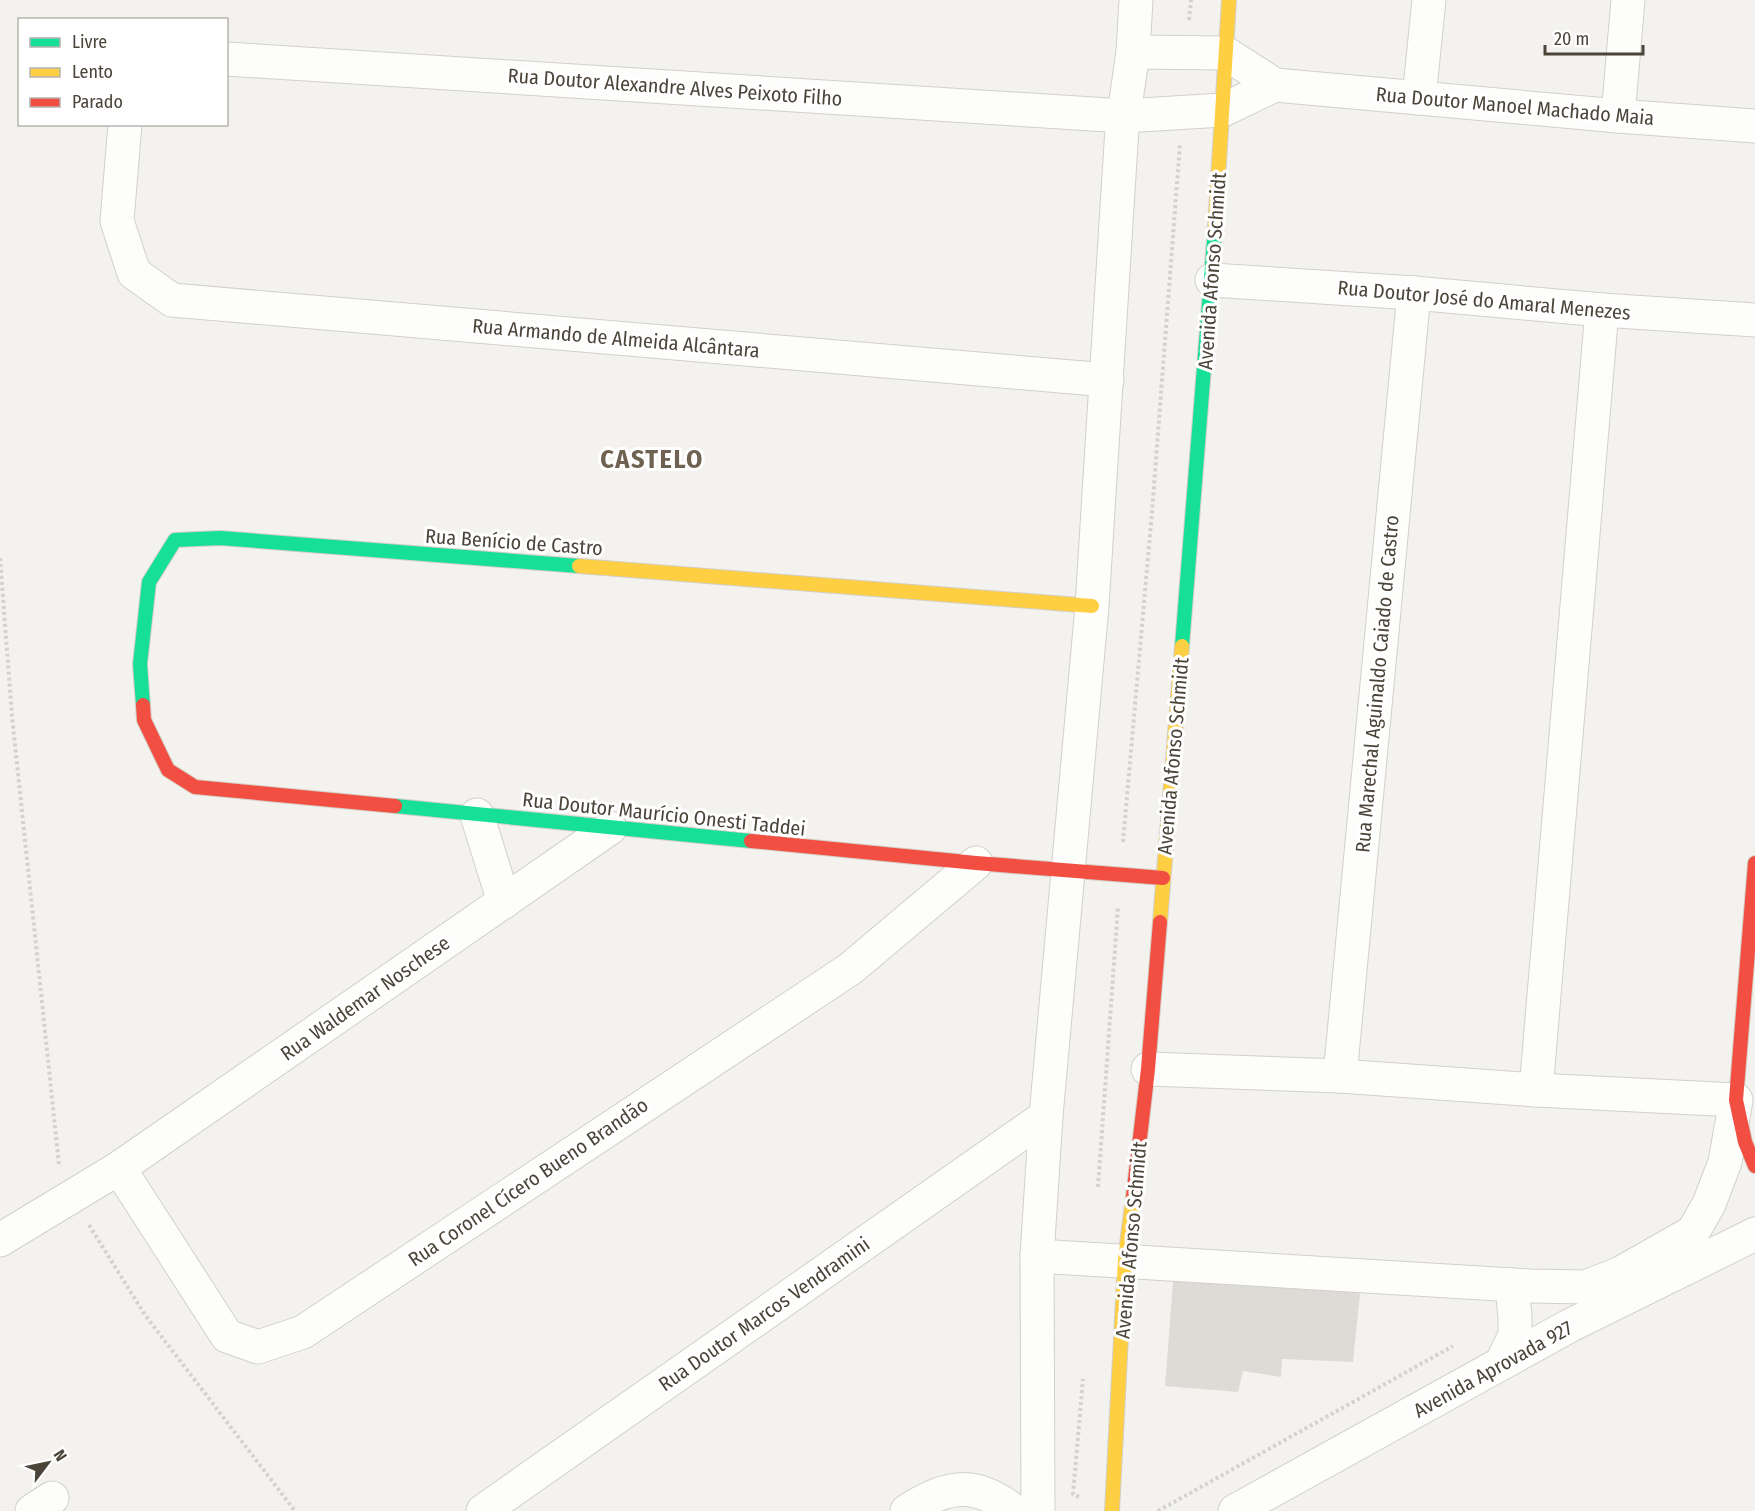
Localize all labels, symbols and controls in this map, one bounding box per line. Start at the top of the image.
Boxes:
legend [18,18,228,126]
scale bar [1545,18,1642,56]
text: 20 m [1554,28,1589,50]
text: Livre [72,31,107,53]
text: Lento [72,61,113,83]
street label: Rua Doutor Alexandre Alves Peixoto Filho [507,63,843,111]
street label: Rua Doutor Manoel Machado Maia [1375,82,1655,130]
text: Parado [72,91,123,113]
street label: Avenida Afonso Schmidt [1193,171,1231,371]
street label: Rua Doutor José do Amaral Menezes [1336,275,1632,325]
street label: Rua Armando de Almeida Alcântara [471,313,761,363]
district label: CASTELO [600,444,704,475]
street label: Rua Marechal Aguinaldo Caiado de Castro [1350,514,1404,854]
street label: Rua Benício de Castro [424,524,604,560]
street label: Avenida Afonso Schmidt [1152,656,1194,856]
street label: Rua Doutor Maurício Onesti Taddei [521,787,807,841]
street label: Rua Waldemar Noschese [276,930,454,1066]
street label: Rua Coronel Cícero Bueno Brandão [404,1093,652,1271]
street label: Avenida Afonso Schmidt [1110,1140,1152,1340]
street label: Rua Doutor Marcos Vendramini [654,1232,874,1396]
street label: Avenida Aprovada 927 [1409,1315,1577,1423]
north arrow [18,1433,78,1493]
text: N [50,1446,71,1464]

